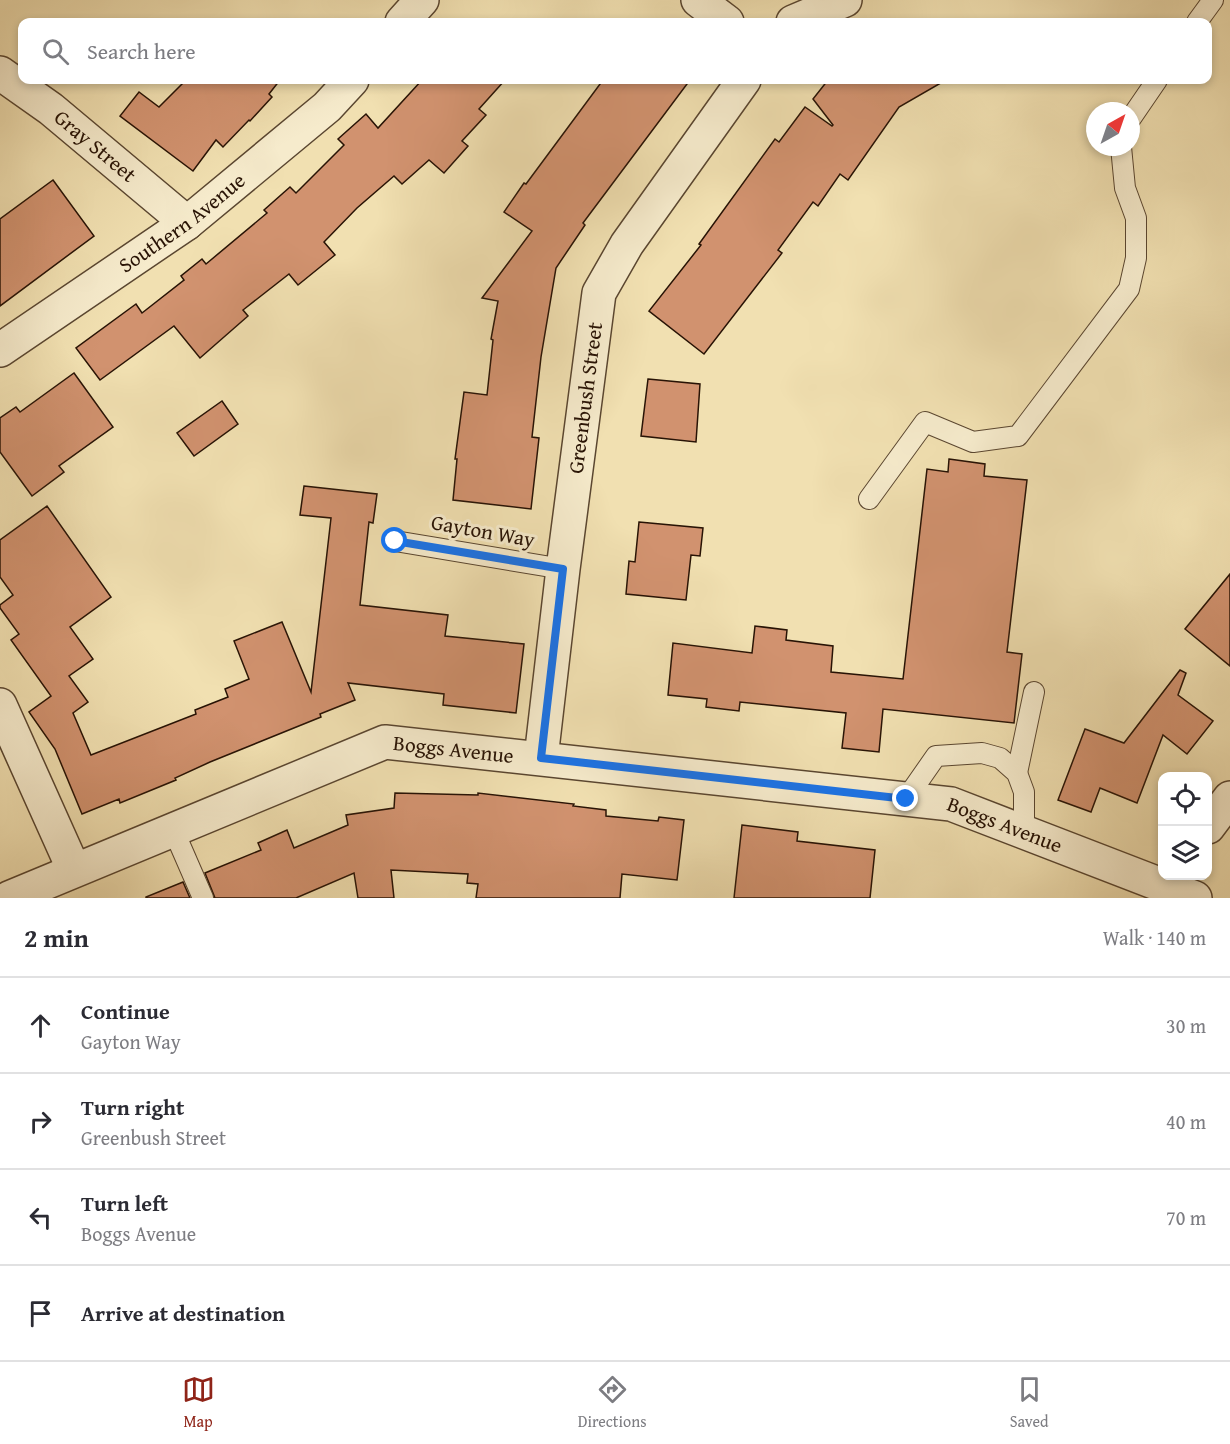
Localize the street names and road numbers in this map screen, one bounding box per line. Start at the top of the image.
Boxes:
street label: Gray Street [48,102,144,190]
street label: Southern Avenue [112,165,252,280]
street label: Greenbush Street [560,320,610,475]
street label: Gayton Way [429,506,538,555]
street label: Boggs Avenue [392,727,516,771]
street label: Boggs Avenue [943,788,1067,860]

